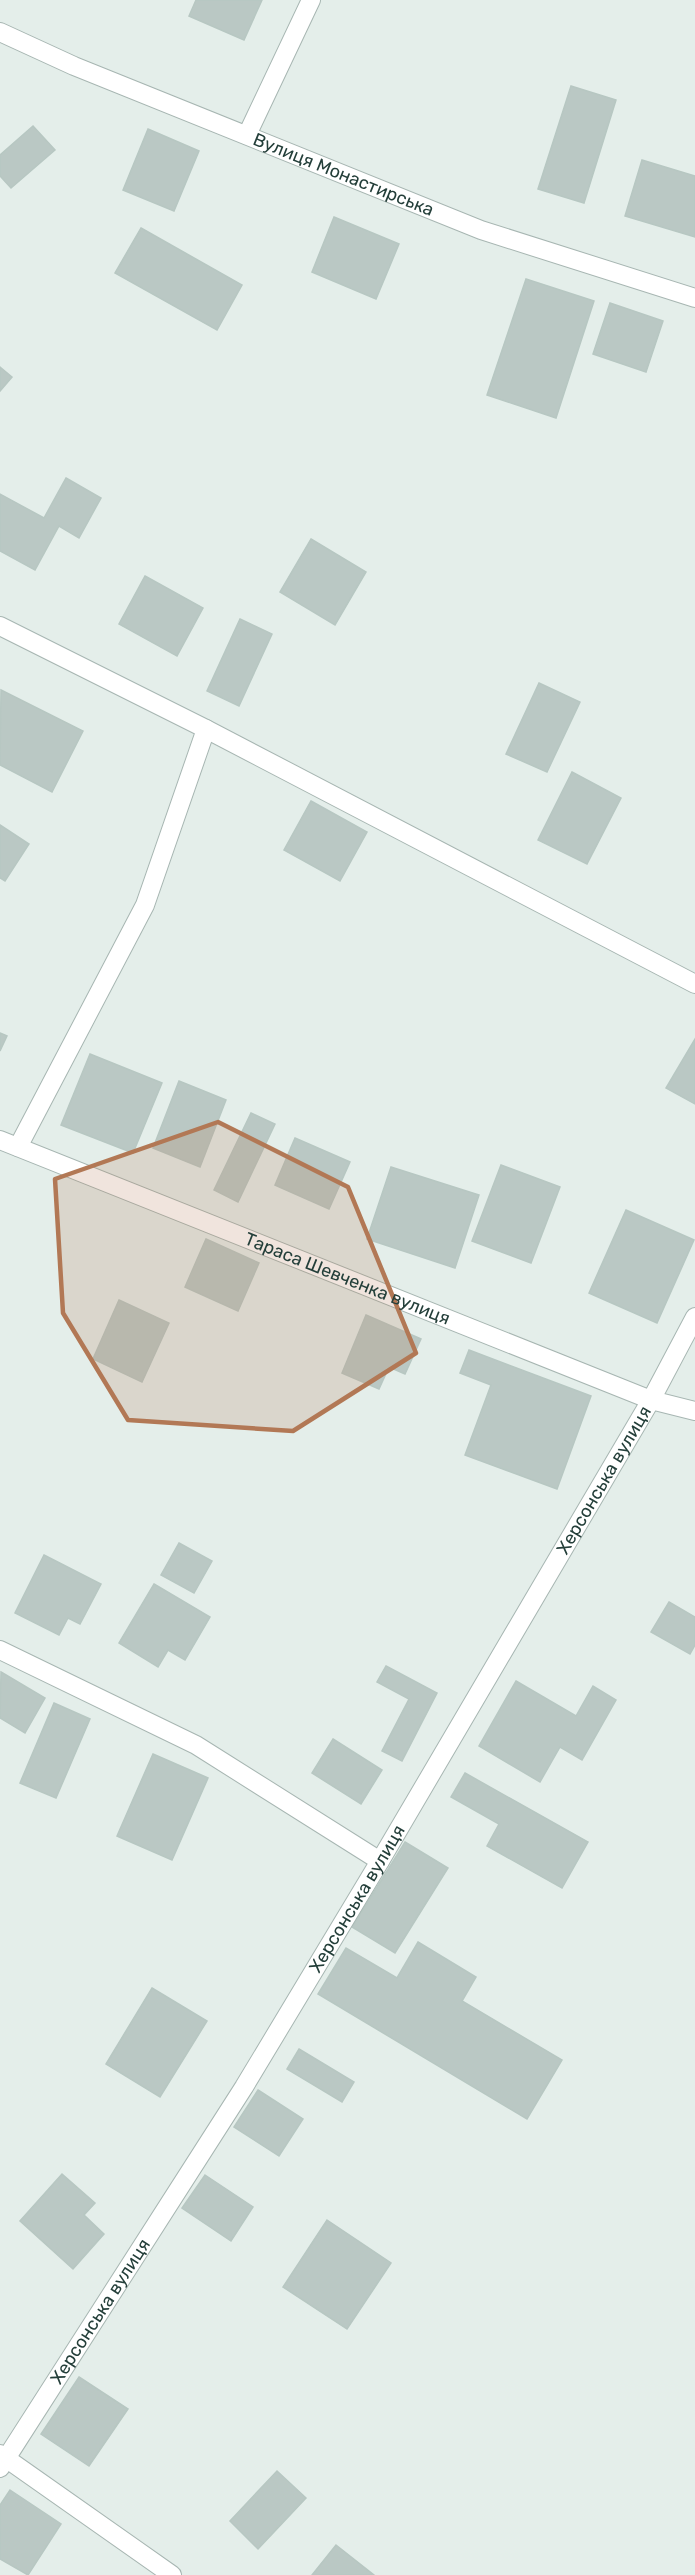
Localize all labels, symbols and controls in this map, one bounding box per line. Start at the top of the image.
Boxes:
street label: Вулиця Монастирська [250,128,437,221]
street label: Тараса Шевченка вулиця [241,1228,453,1330]
street label: Херсонська вулиця [552,1402,656,1558]
street label: Херсонська вулиця [304,1821,410,1977]
street label: Херсонська вулиця [46,2235,155,2388]

